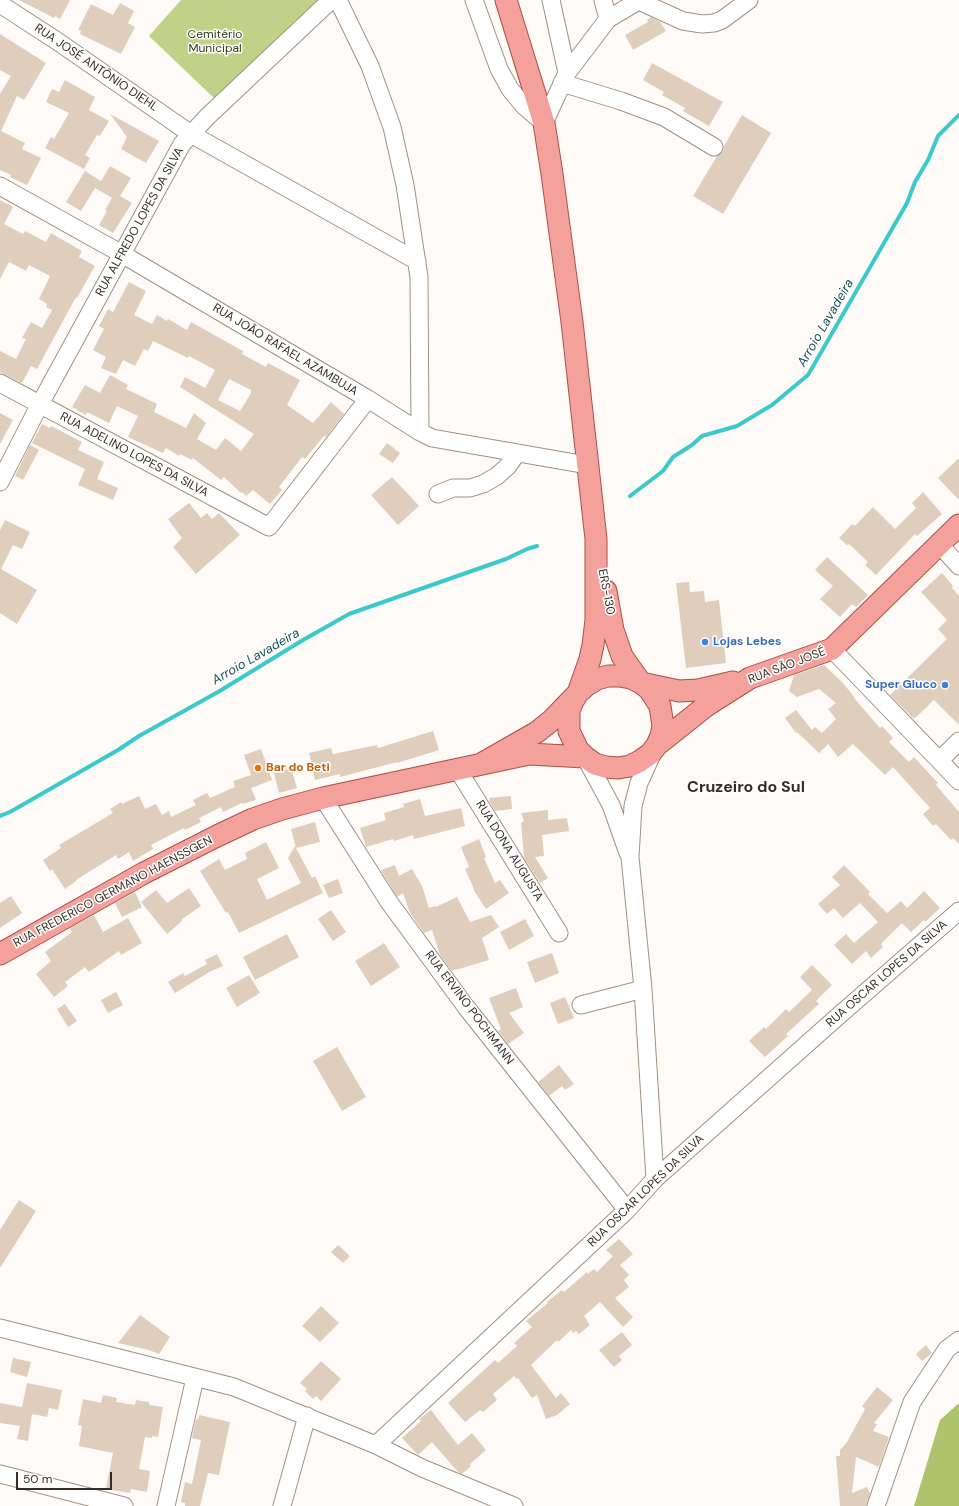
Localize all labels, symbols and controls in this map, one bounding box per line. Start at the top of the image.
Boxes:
street label: RUA JOSÉ ANTÔNIO DIEHL [32,21,160,115]
park label: Cemitério Municipal [188,28,242,56]
street label: RUA ALFREDO LOPES DA SILVA [93,145,187,299]
water label: Arroio Lavadeira [795,276,857,370]
street label: RUA JOÃO RAFAEL AZAMBUJA [210,301,360,399]
street label: RUA ADELINO LOPES DA SILVA [57,410,211,500]
street label: ERS-130 [595,568,617,616]
water label: Arroio Lavadeira [209,626,303,688]
place label: Lojas Lebes [713,635,781,649]
marker: Lojas Lebes [700,637,710,647]
street label: RUA SÃO JOSÉ [746,645,828,687]
place label: Super Gluco [865,678,937,692]
marker: Super Gluco [940,680,950,690]
place label: Bar do Beti [266,761,330,775]
marker: Bar do Beti [253,763,263,773]
district label: Cruzeiro do Sul [687,778,805,798]
street label: RUA DONA AUGUSTA [472,798,546,904]
street label: RUA FREDERICO GERMANO HAENSSGEN [11,833,215,951]
street label: RUA OSCAR LOPES DA SILVA [824,917,950,1031]
street label: RUA ERVINO POCHMANN [422,948,516,1068]
street label: RUA OSCAR LOPES DA SILVA [585,1132,707,1250]
scale bar [18,1464,114,1490]
text: 50 m [23,1471,52,1487]

